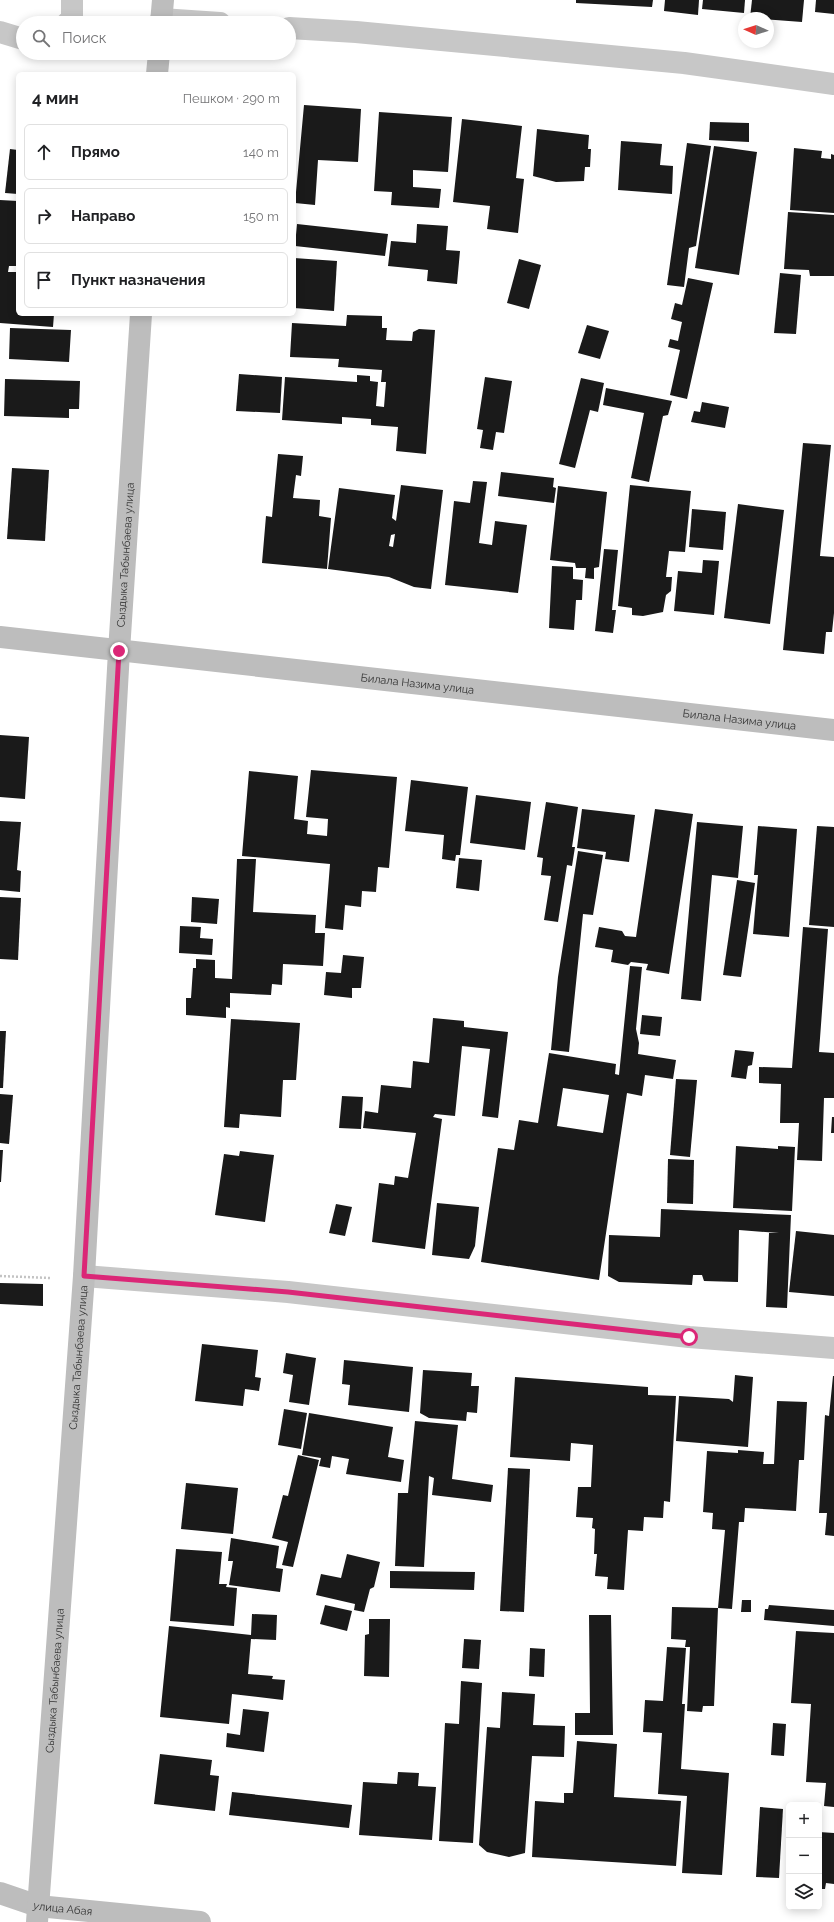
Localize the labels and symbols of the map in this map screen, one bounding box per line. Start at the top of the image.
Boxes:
north arrow [738,12,774,48]
street label: Сыздыка Табынбаева улица [115,482,137,628]
route end [110,642,128,660]
street label: Билала Назима улица [360,671,475,697]
street label: Билала Назима улица [682,707,797,733]
street label: Сыздыка Табынбаева улица [67,1285,90,1430]
route start [680,1328,698,1346]
street label: Сыздыка Табынбаева улица [43,1608,67,1753]
street label: улица Абая [31,1899,93,1918]

